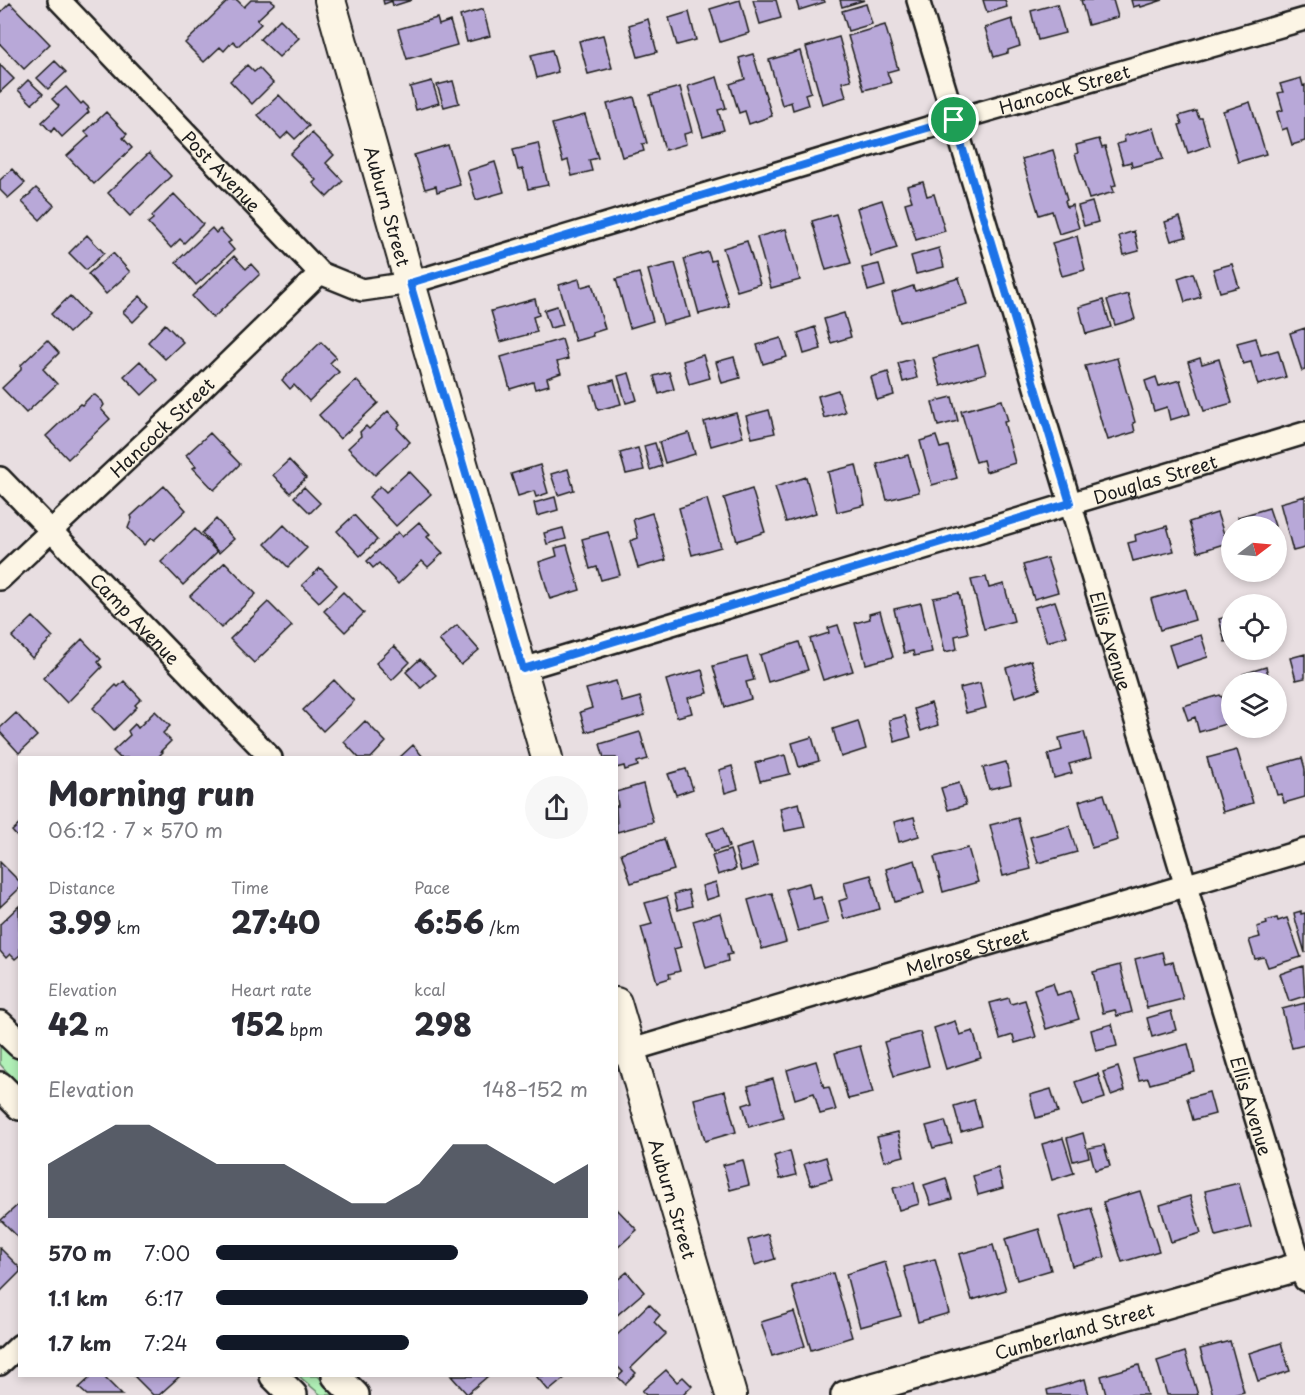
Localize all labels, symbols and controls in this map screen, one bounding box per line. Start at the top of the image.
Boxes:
street label: Hancock Street [995,57,1133,120]
pin [928,94,979,145]
icon: arrive [937,103,970,136]
street label: Post Avenue [177,124,268,217]
street label: Auburn Street [358,143,418,269]
street label: Hancock Street [103,370,220,483]
street label: Douglas Street [1090,447,1220,510]
north arrow [1221,516,1287,582]
map controls [1221,516,1287,738]
street label: Camp Avenue [85,566,187,670]
street label: Ellis Avenue [1084,587,1139,693]
button: locate [1221,594,1287,660]
button: layers [1221,672,1287,738]
text: Morning run [48,767,255,817]
button: share [525,776,588,839]
text: 06:12 · 7 × 570 m [48,815,223,845]
text: Distance [48,875,115,899]
text: Time [231,875,269,899]
text: Pace [414,875,450,899]
text: 3.99 [48,899,111,944]
text: 27:40 [231,899,320,944]
text: 6:56 [414,899,484,944]
text: km [111,915,141,939]
text: /km [484,915,520,939]
street label: Melrose Street [902,919,1032,981]
text: Elevation [48,977,117,1001]
text: Heart rate [231,977,312,1001]
text: kcal [414,977,446,1001]
text: 42 [48,1001,89,1046]
text: 152 [231,1001,285,1046]
text: 298 [414,1001,472,1046]
text: m [89,1017,109,1041]
text: bpm [285,1017,323,1041]
street label: Ellis Avenue [1225,1053,1280,1159]
text: Elevation [48,1074,134,1104]
text: 148–152 m [483,1074,588,1104]
street label: Auburn Street [643,1135,704,1262]
text: 570 m [48,1238,112,1268]
text: 7:00 [144,1238,190,1268]
text: 1.1 km [48,1283,108,1313]
text: 6:17 [144,1283,183,1313]
street label: Cumberland Street [991,1295,1157,1366]
text: 1.7 km [48,1328,111,1358]
text: 7:24 [144,1328,188,1358]

